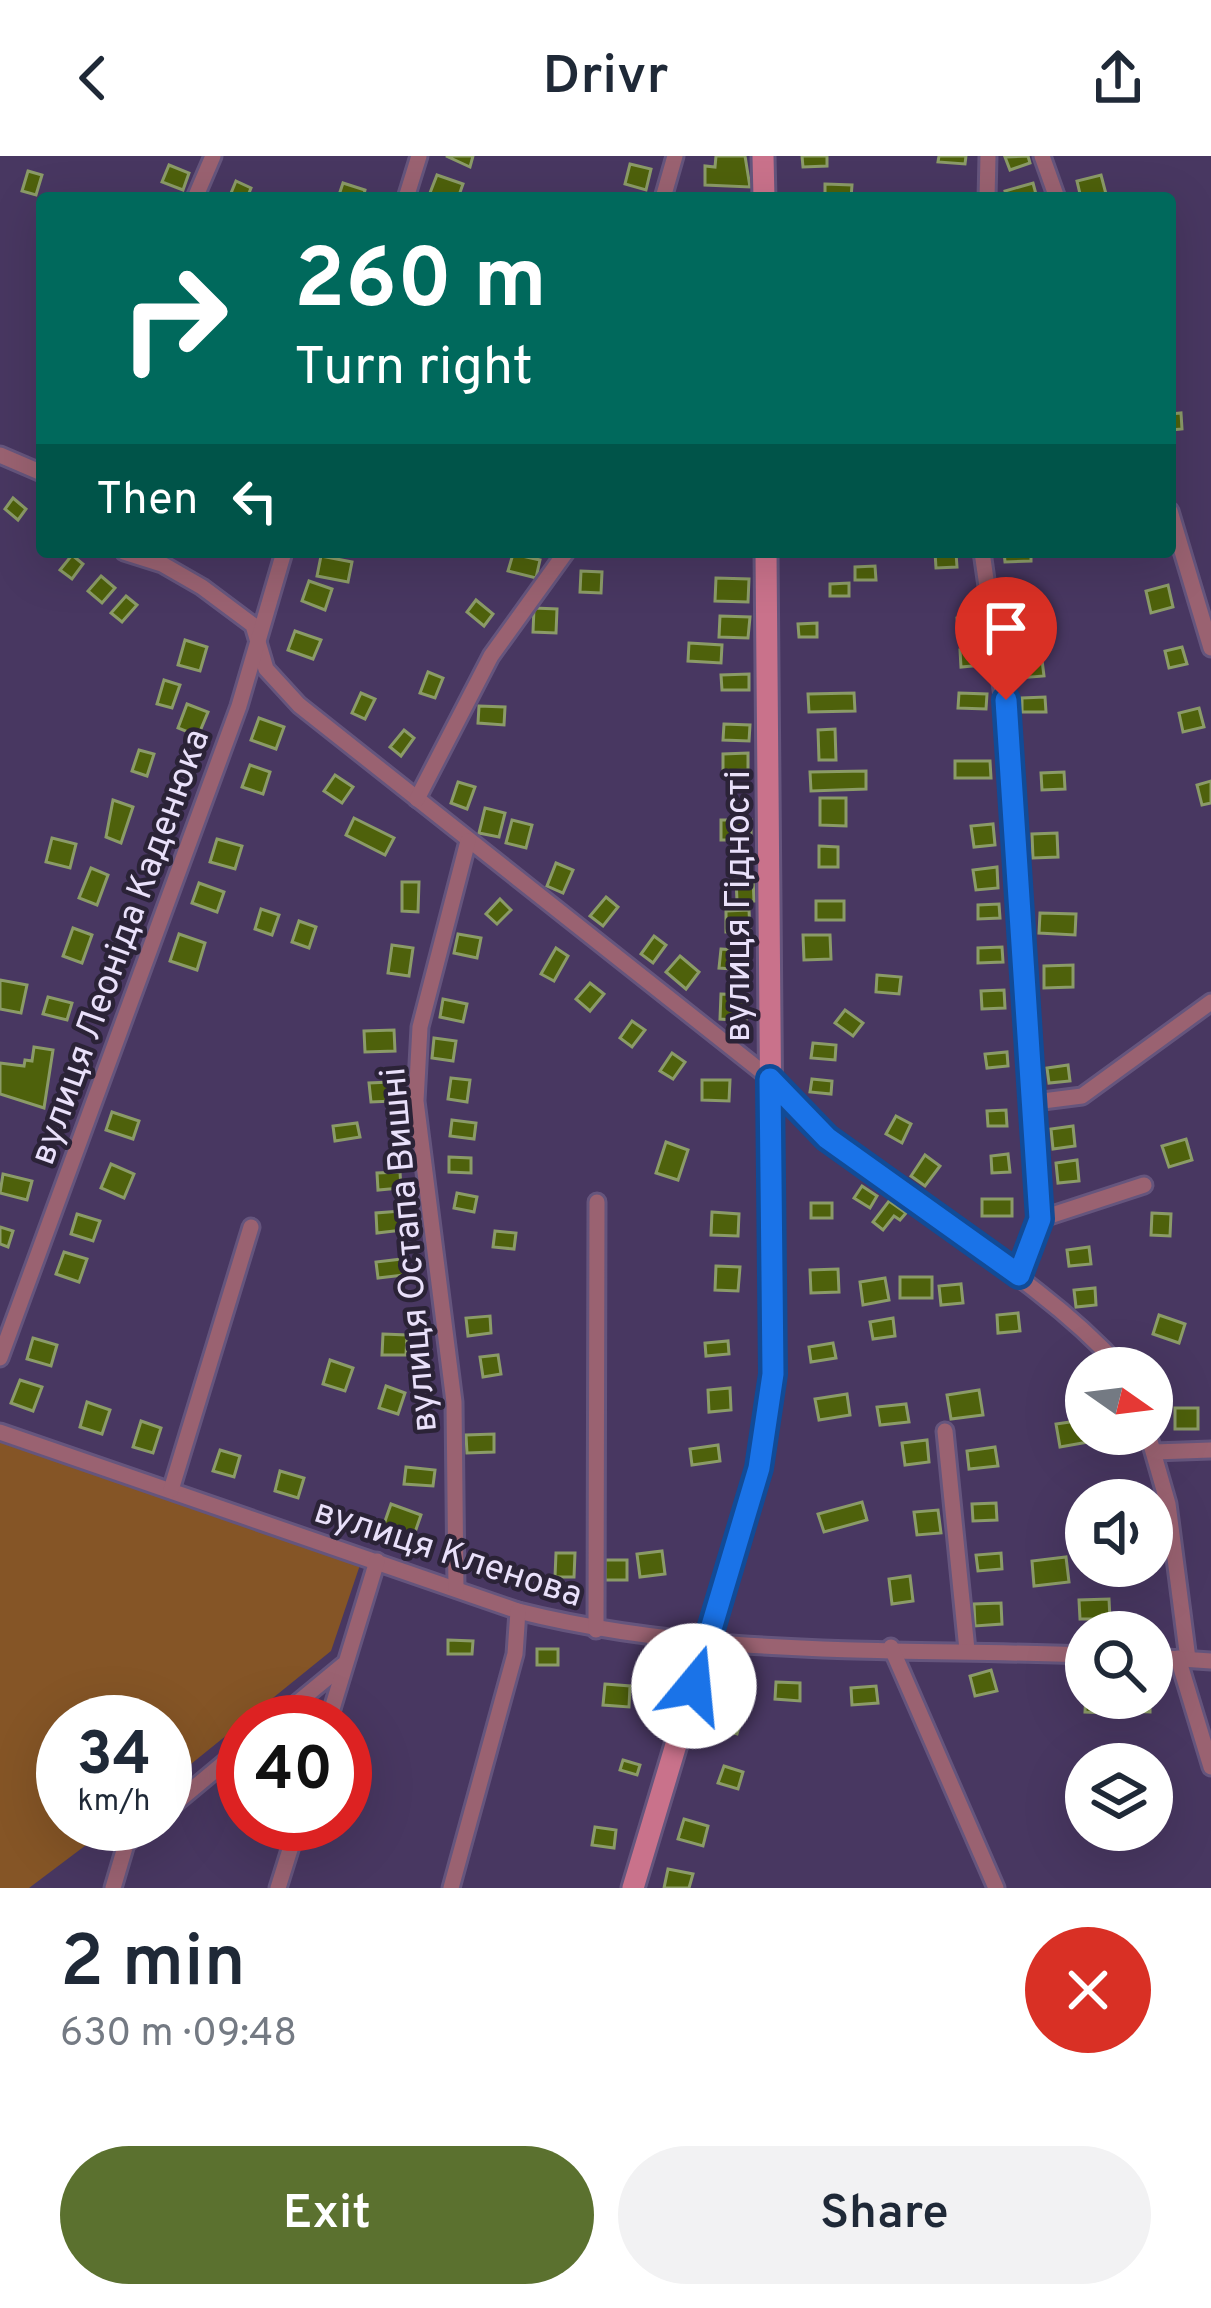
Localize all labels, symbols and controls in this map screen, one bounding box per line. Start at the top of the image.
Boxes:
text: Drivr [542,44,669,113]
icon: back [60,45,126,111]
icon: share [1085,45,1151,111]
text: 260 m [294,231,547,337]
icon: right [96,240,252,396]
text: Turn right [294,335,533,404]
icon: left [222,468,288,534]
text: Then [96,473,198,530]
pin [955,577,1057,700]
icon: arrive [973,595,1039,661]
street label: вулиця Леоніда Каденюка [21,723,222,1171]
street label: вулиця Гідності [717,770,763,1042]
street label: вулиця Остапа Вишні [372,1065,450,1434]
north arrow [1065,1347,1173,1455]
map controls [1065,1347,1173,1851]
button: sound [1065,1479,1173,1587]
street label: вулиця Кленова [308,1490,588,1620]
button: search [1065,1611,1173,1719]
position arrow [631,1623,757,1749]
speed limit sign: 40 [216,1695,372,1851]
text: 34 [77,1720,151,1796]
button: layers [1065,1743,1173,1851]
text: km/h [78,1784,150,1821]
text: 2 min [60,1920,246,2012]
button: close [1025,1927,1151,2053]
text: 630 m · 09:48 [60,2011,297,2060]
button: Exit [60,2146,594,2284]
button: Share [618,2146,1151,2284]

